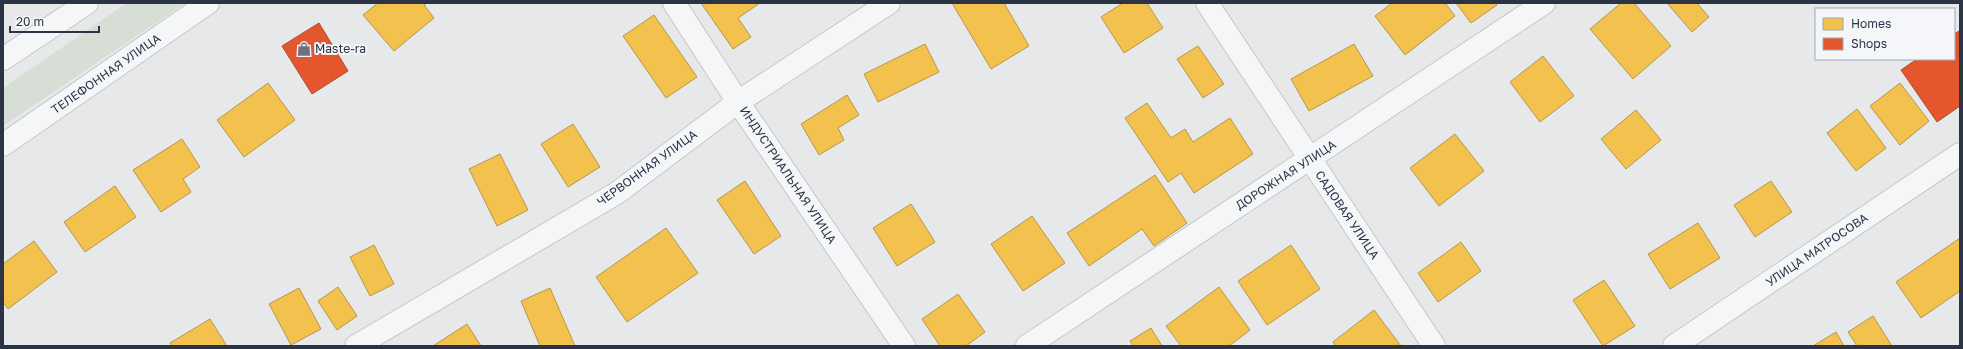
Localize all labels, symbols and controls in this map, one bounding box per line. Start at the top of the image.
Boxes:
scale bar [10,8,99,34]
legend [1815,8,1955,60]
text: 20 m [16,14,44,29]
text: Homes [1851,16,1891,31]
street label: ТЕЛЕФОННАЯ УЛИЦА [48,30,163,117]
text: Shops [1851,36,1887,51]
shop icon: Maste-ra [296,41,312,57]
place label: Maste-ra [315,41,366,56]
street label: ИНДУСТРИАЛЬНАЯ УЛИЦА [737,103,840,246]
street label: ЧЕРВОННАЯ УЛИЦА [594,126,700,209]
street label: ДОРОЖНАЯ УЛИЦА [1233,137,1339,213]
street label: САДОВАЯ УЛИЦА [1312,168,1383,262]
street label: УЛИЦА МАТРОСОВА [1763,210,1871,289]

